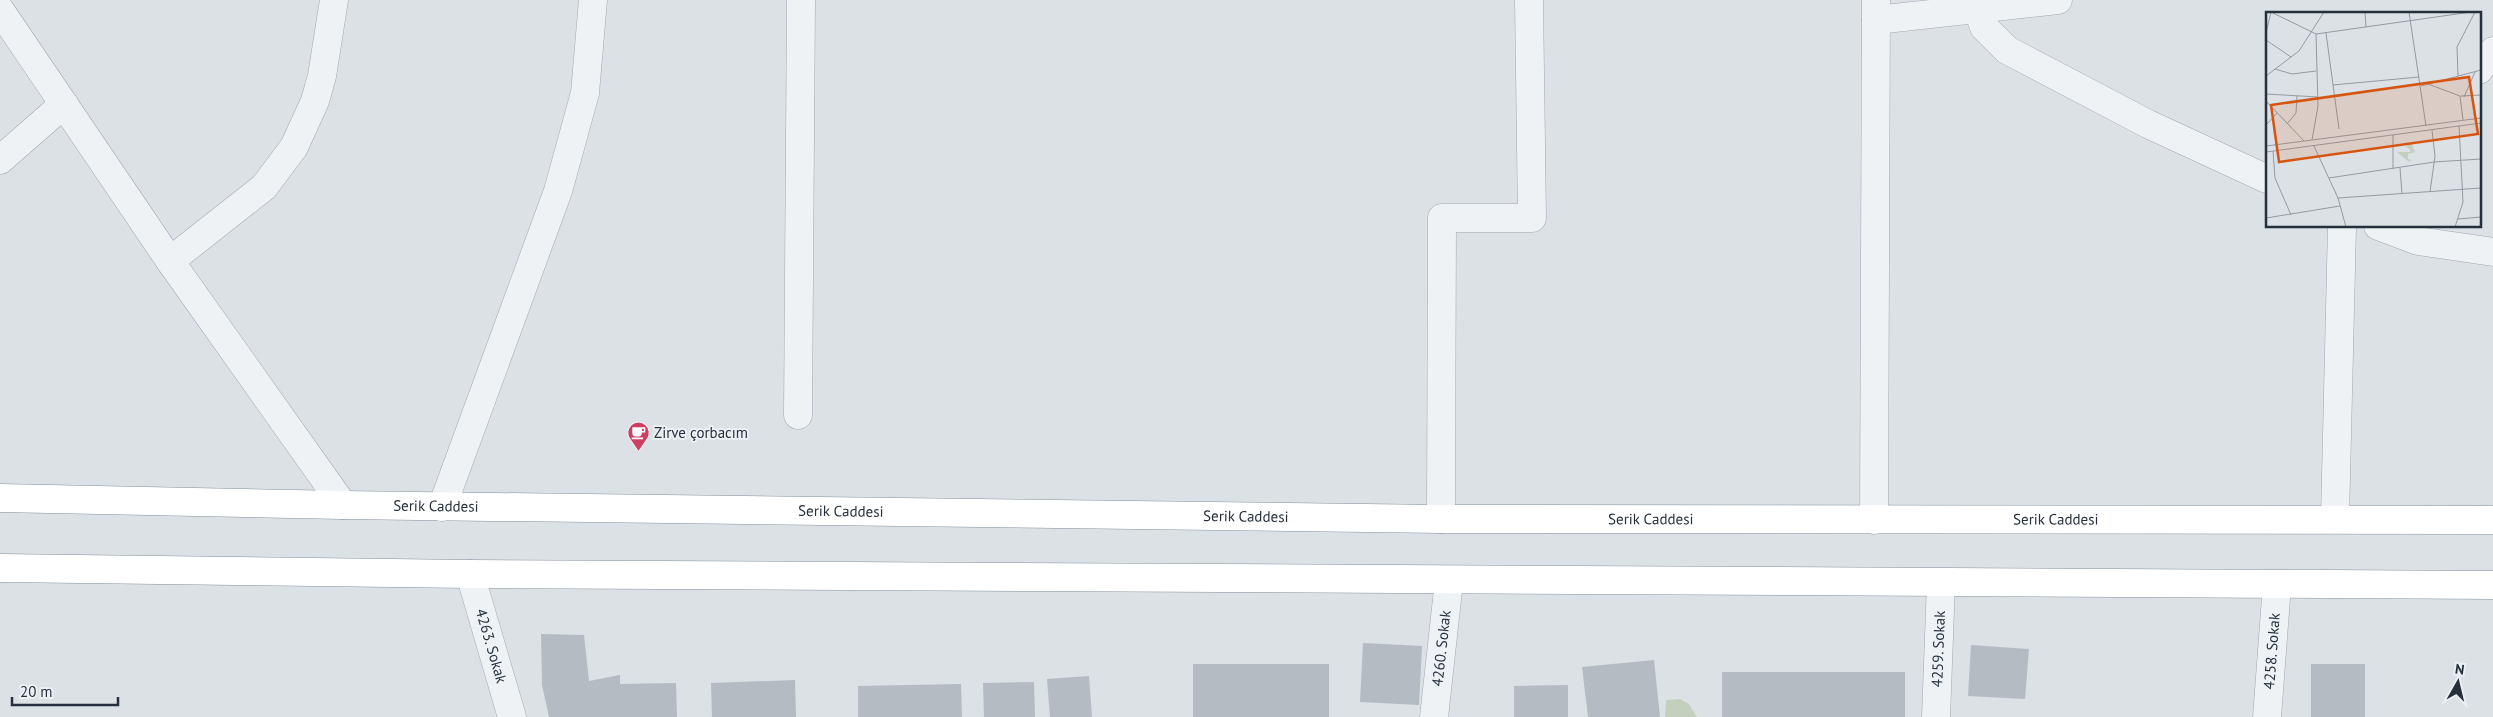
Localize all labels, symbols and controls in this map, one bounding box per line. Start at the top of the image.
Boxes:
inset map [2266,12,2480,228]
cafe icon: Zirve çorbacım [626,421,650,452]
place label: Zirve çorbacım [654,423,748,442]
street label: Serik Caddesi [393,496,479,516]
street label: Serik Caddesi [798,501,884,521]
street label: Serik Caddesi [1203,506,1289,526]
street label: Serik Caddesi [1608,509,1694,528]
street label: Serik Caddesi [2013,510,2099,529]
street label: 4263. Sokak [472,606,512,686]
street label: 4260. Sokak [1427,608,1455,687]
street label: 4259. Sokak [1927,610,1949,688]
street label: 4258. Sokak [2259,611,2284,690]
north arrow [2433,657,2483,707]
text: N [2454,660,2466,679]
scale bar [12,674,119,706]
text: 20 m [20,682,53,701]

